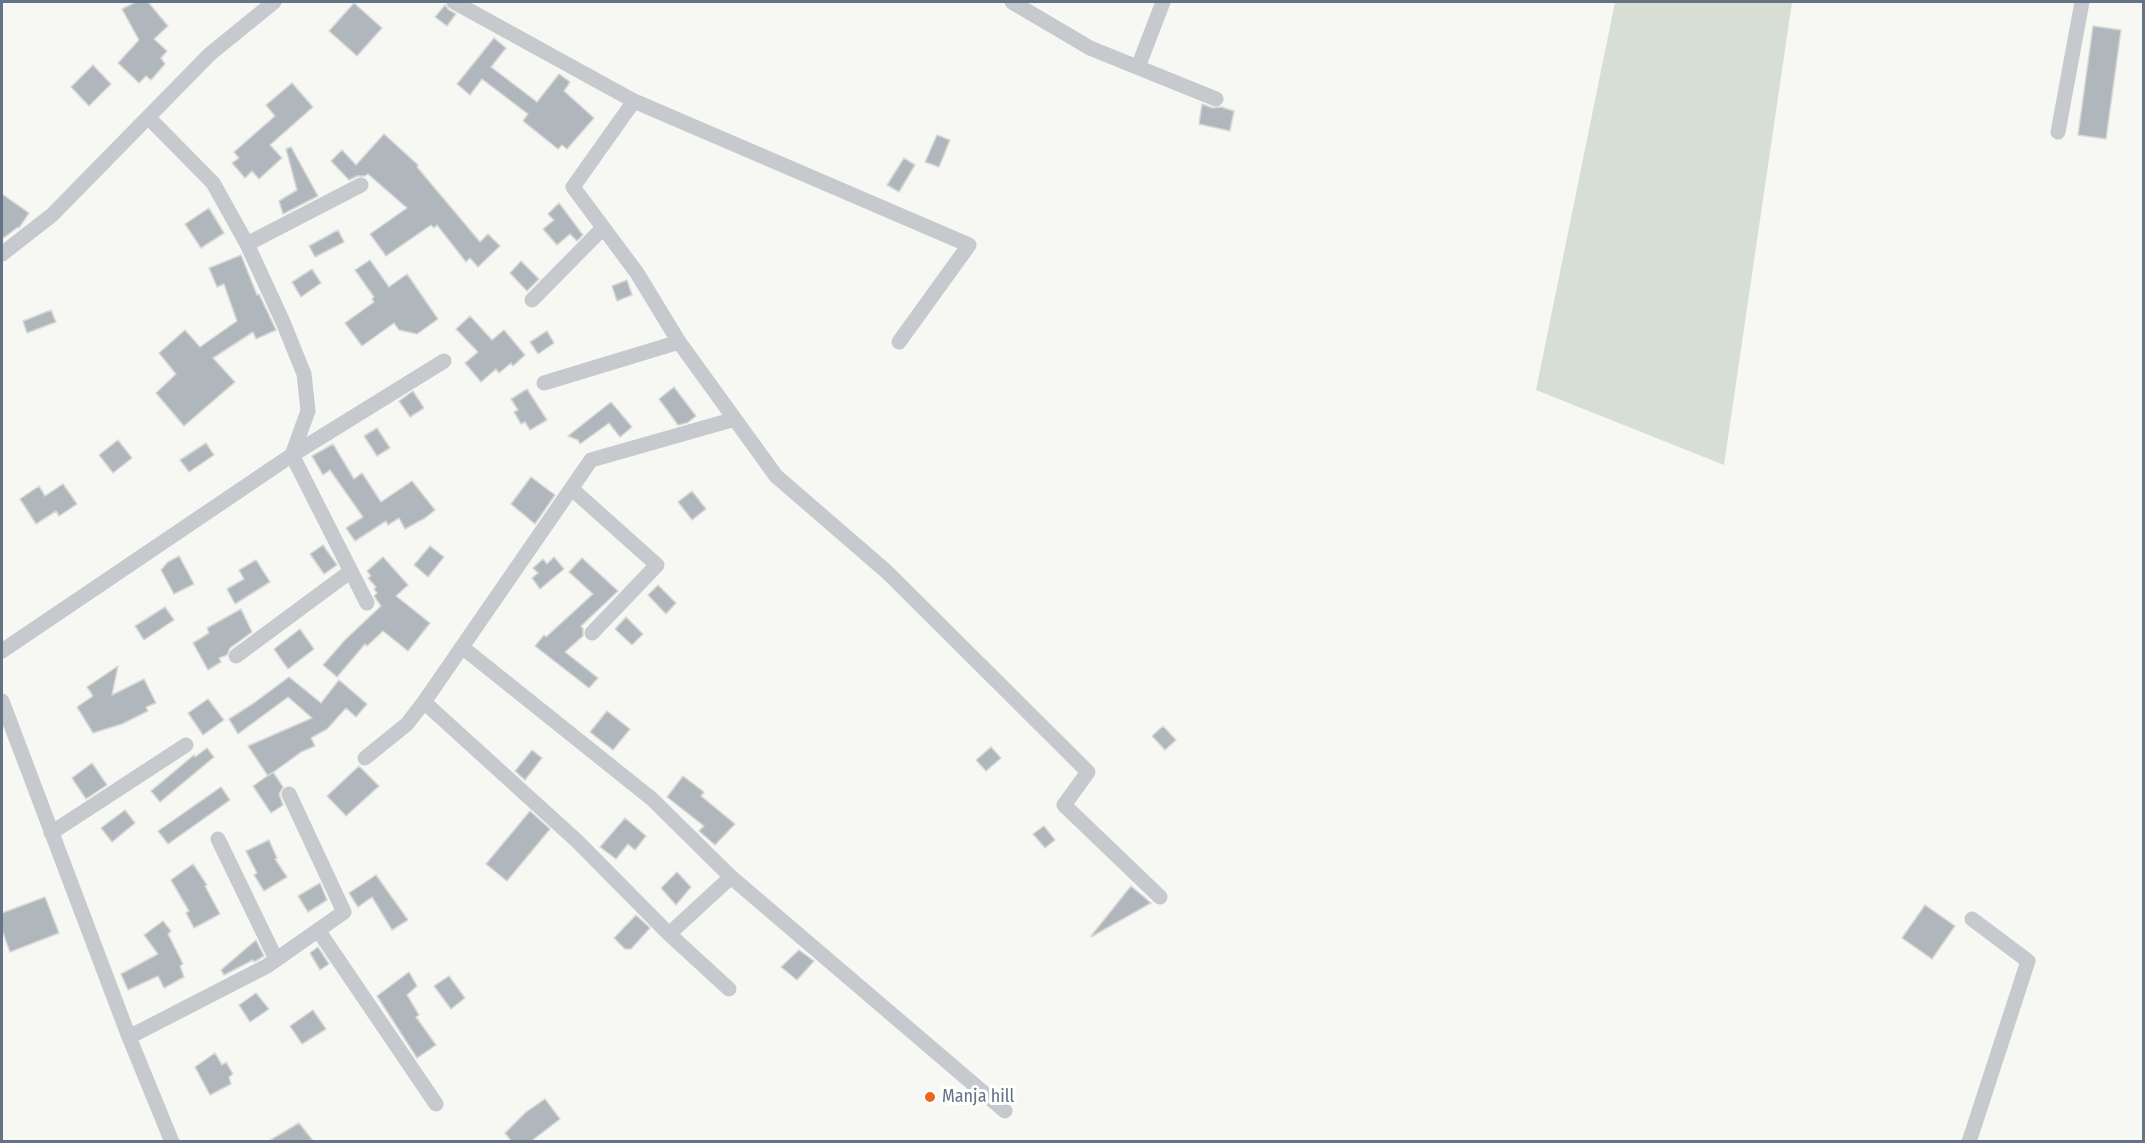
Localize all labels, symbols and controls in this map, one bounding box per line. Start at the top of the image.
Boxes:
place label: Manja hill [942,1086,1014,1108]
marker: Manja hill [923,1090,937,1104]

